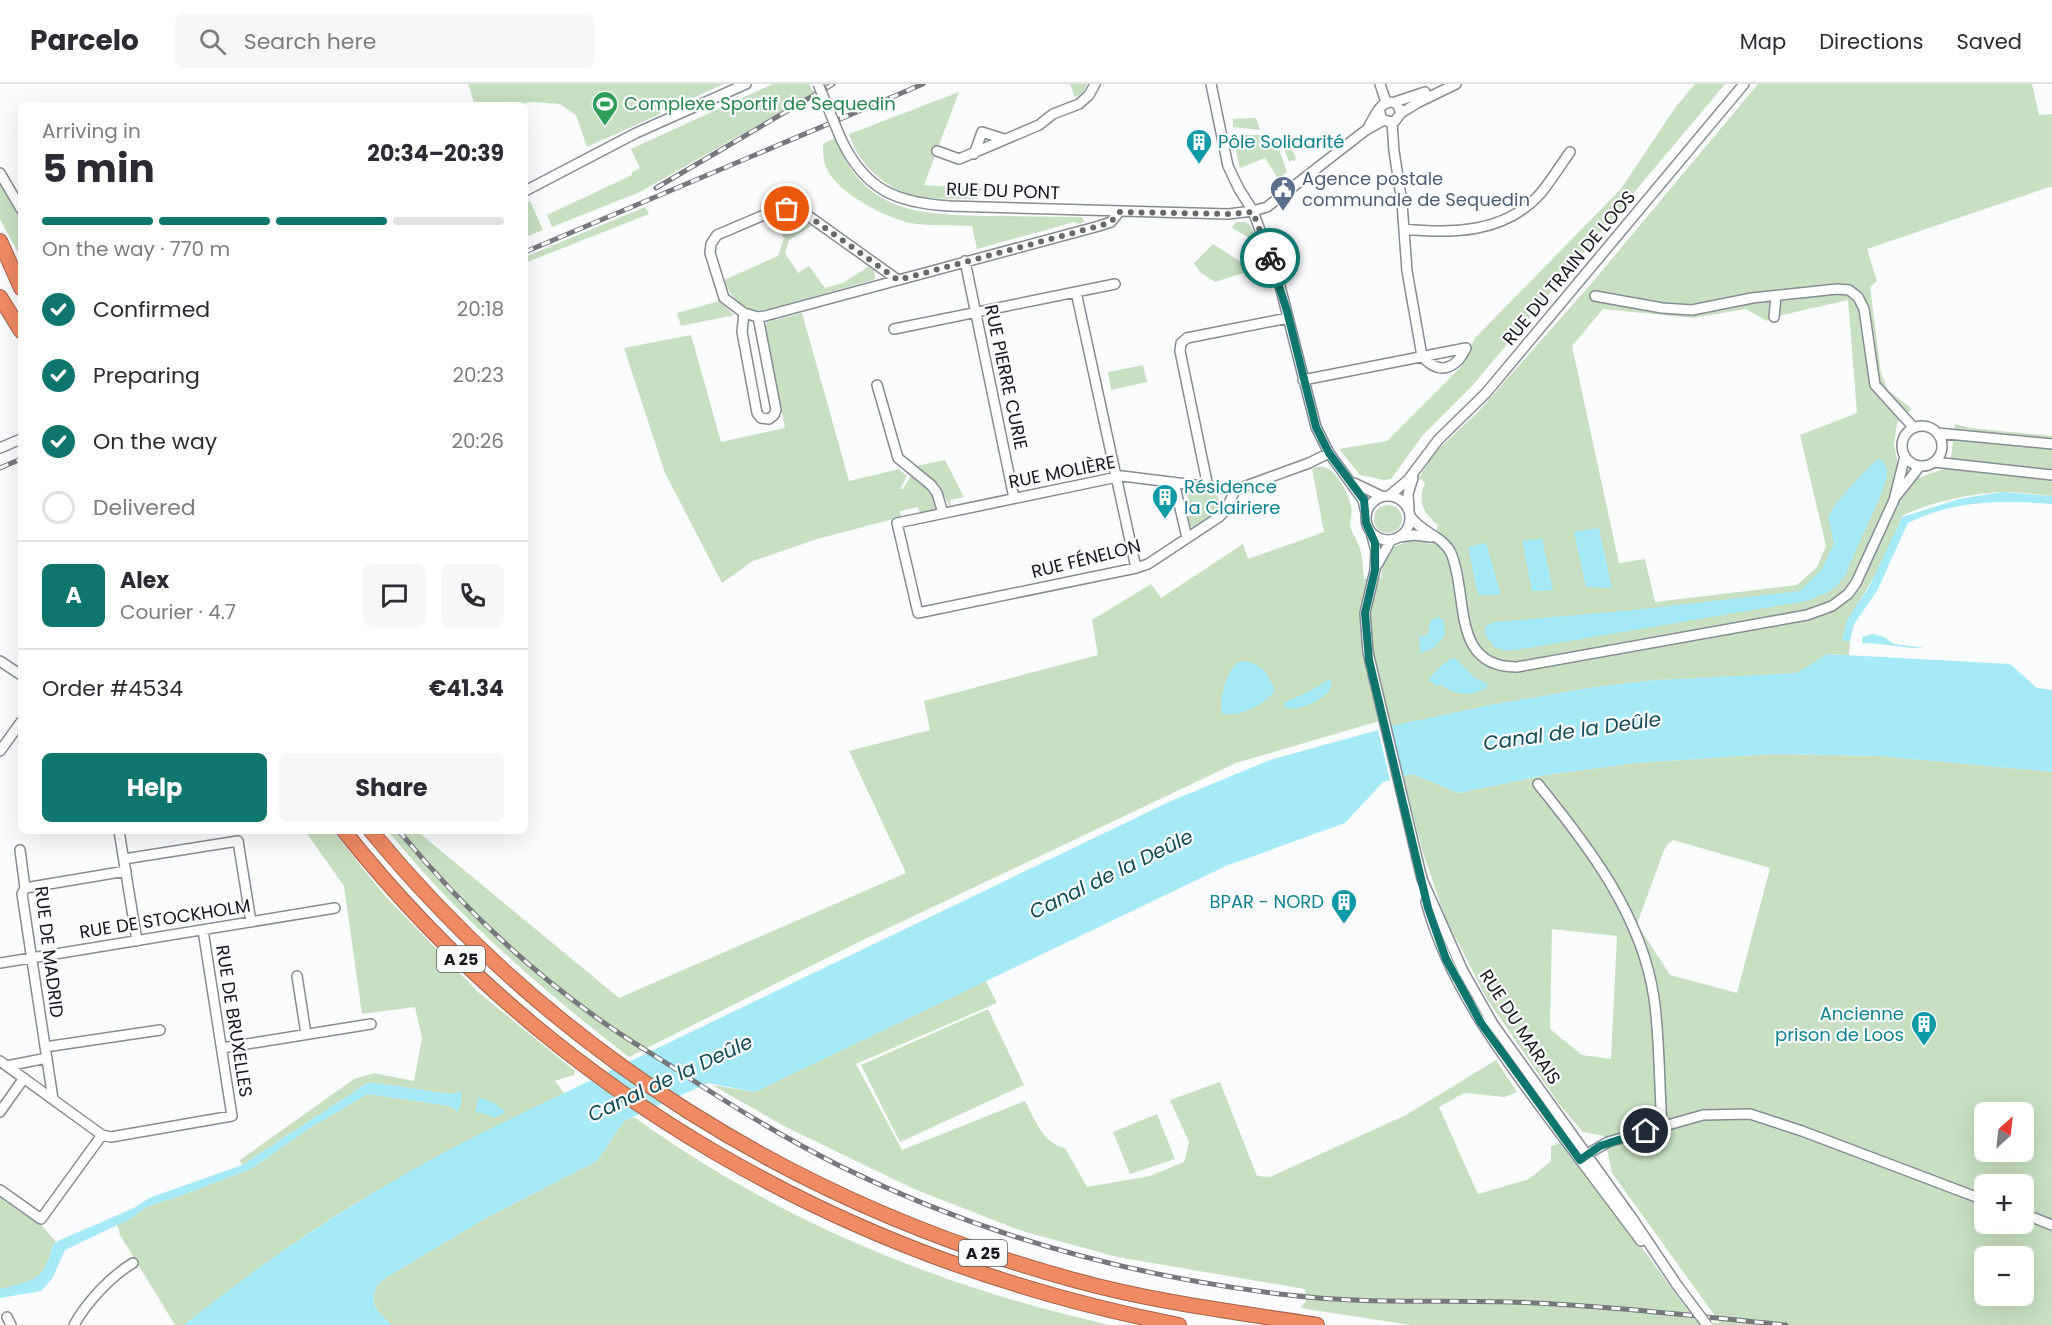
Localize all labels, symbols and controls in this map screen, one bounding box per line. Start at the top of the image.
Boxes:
search box [175,14,595,68]
text: Parcelo [30,21,139,60]
icon: search [196,25,229,58]
text: Search here [244,26,376,57]
text: Map [1740,27,1786,56]
text: Directions [1819,27,1923,56]
text: Saved [1956,27,2022,56]
sports icon: Complexe Sportif de Sequedin [590,89,620,127]
place label: Complexe Sportif de Sequedin [624,91,896,116]
text: Arriving in [42,117,141,145]
building icon: Pôle Solidarité [1184,127,1214,165]
place label: Pôle Solidarité [1218,129,1344,154]
text: 20:34–20:39 [367,138,504,169]
text: 5 min [42,141,155,196]
place label: Agence postale communale de Sequedin [1302,166,1530,212]
public building icon: Agence postale communale de Sequedin [1268,174,1298,212]
street label: RUE DU PONT [946,176,1061,205]
pin [761,183,812,234]
street label: RUE DU TRAIN DE LOOS [1496,185,1641,350]
icon: bag [770,192,803,225]
courier [1240,228,1300,288]
text: On the way · 770 m [42,235,230,263]
icon: bike [1254,242,1287,275]
icon: check [42,293,75,326]
text: Confirmed [93,294,210,325]
text: 20:18 [457,295,504,323]
street label: RUE PIERRE CURIE [979,302,1034,452]
icon: check [42,359,75,392]
text: Preparing [93,360,200,391]
text: 20:23 [452,361,504,389]
icon: check [42,425,75,458]
text: On the way [93,426,217,457]
text: 20:26 [451,427,504,455]
street label: RUE MOLIÈRE [1006,449,1117,494]
place label: Résidence la Clairiere [1184,474,1281,520]
building icon: Résidence la Clairiere [1150,482,1180,520]
text: Delivered [93,492,196,523]
street label: RUE FÉNELON [1029,533,1143,584]
button: chat [363,564,426,627]
button: phone [441,564,504,627]
text: Alex [120,565,169,596]
text: A [65,580,82,611]
text: Courier · 4.7 [120,598,236,626]
text: Order #4534 [42,673,183,704]
text: €41.34 [429,673,504,704]
water label: Canal de la Deûle [1481,705,1663,757]
button: Help [42,753,267,822]
button: Share [279,753,504,822]
water label: Canal de la Deûle [1024,822,1198,926]
street label: RUE DE MADRID [29,885,70,1019]
building icon: BPAR - NORD [1329,887,1359,925]
place label: BPAR - NORD [1209,889,1324,914]
street label: RUE DE STOCKHOLM [78,893,252,944]
street label: RUE DE BRUXELLES [210,943,259,1099]
road number: A 25 [437,946,485,972]
street label: RUE DU MARAIS [1474,964,1567,1089]
place label: Ancienne prison de Loos [1775,1001,1904,1047]
building icon: Ancienne prison de Loos [1909,1009,1939,1047]
water label: Canal de la Deûle [583,1027,757,1129]
north arrow [1974,1102,2034,1162]
map controls [1974,1102,2034,1306]
pin [1620,1105,1671,1156]
icon: home [1629,1114,1662,1147]
button: + [1974,1174,2034,1234]
road number: A 25 [959,1240,1007,1266]
button: − [1974,1246,2034,1306]

